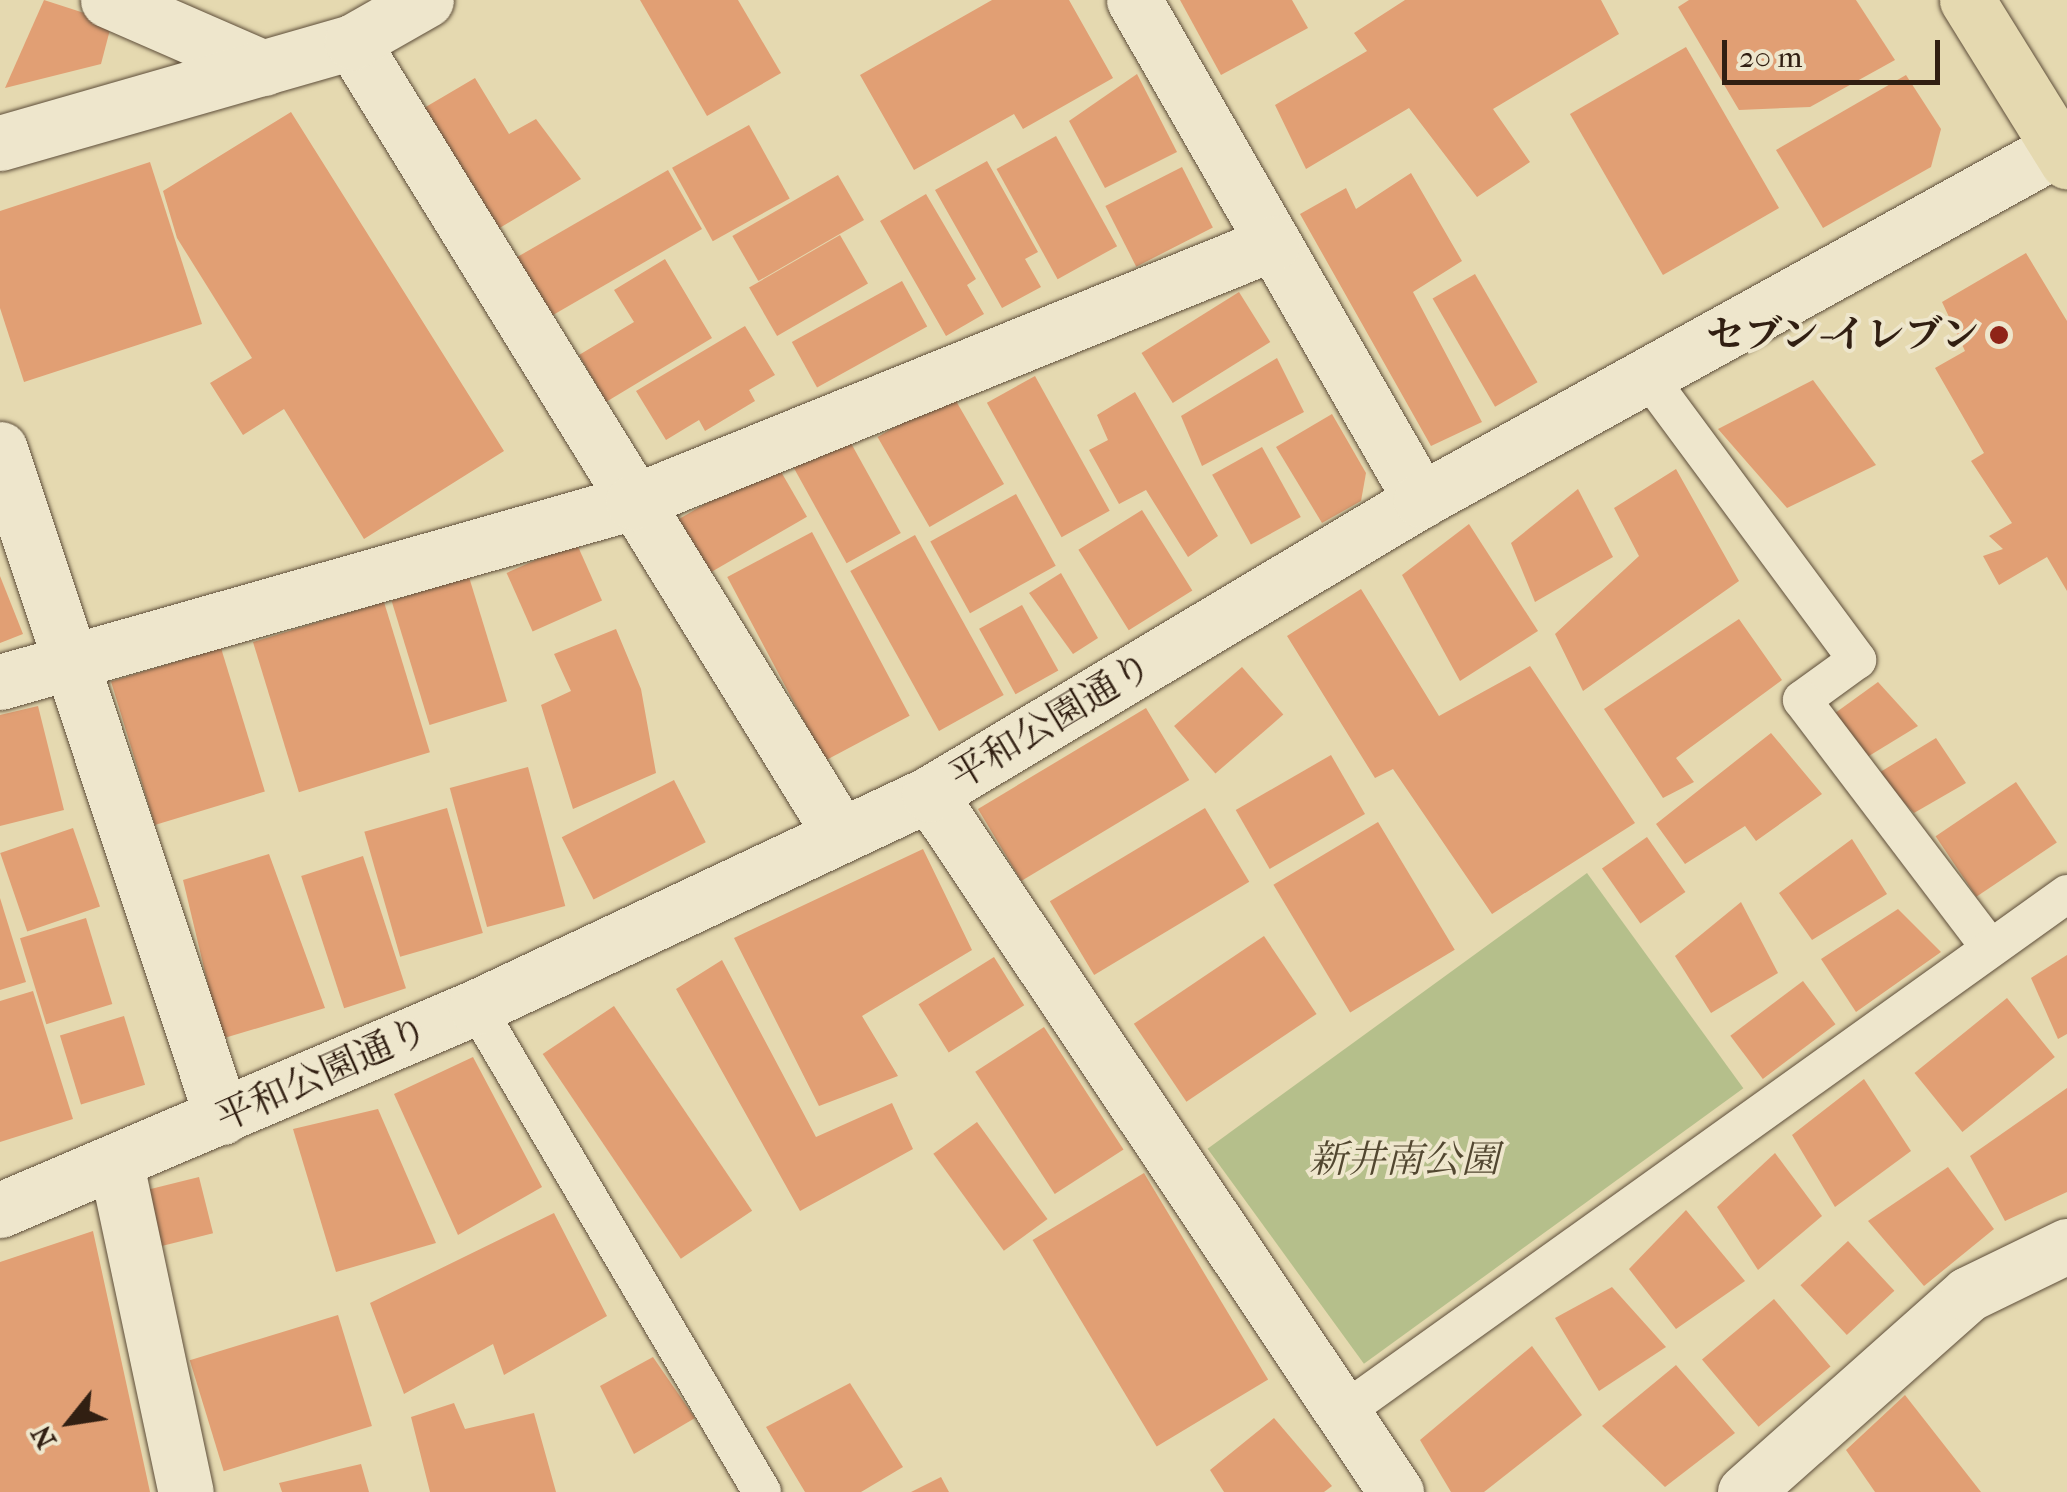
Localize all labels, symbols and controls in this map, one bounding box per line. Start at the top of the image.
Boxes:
scale bar [1727,20,1944,82]
text: 20 m [1739,40,1802,75]
place label: セブン-イレブン [1703,312,1979,358]
marker: セブン-イレブン [1988,324,2010,346]
street label: 平和公園通り [942,643,1160,799]
street label: 平和公園通り [209,1007,435,1141]
park label: 新井南公園 [1309,1137,1499,1183]
north arrow [20,1372,120,1472]
text: N [24,1420,63,1455]

